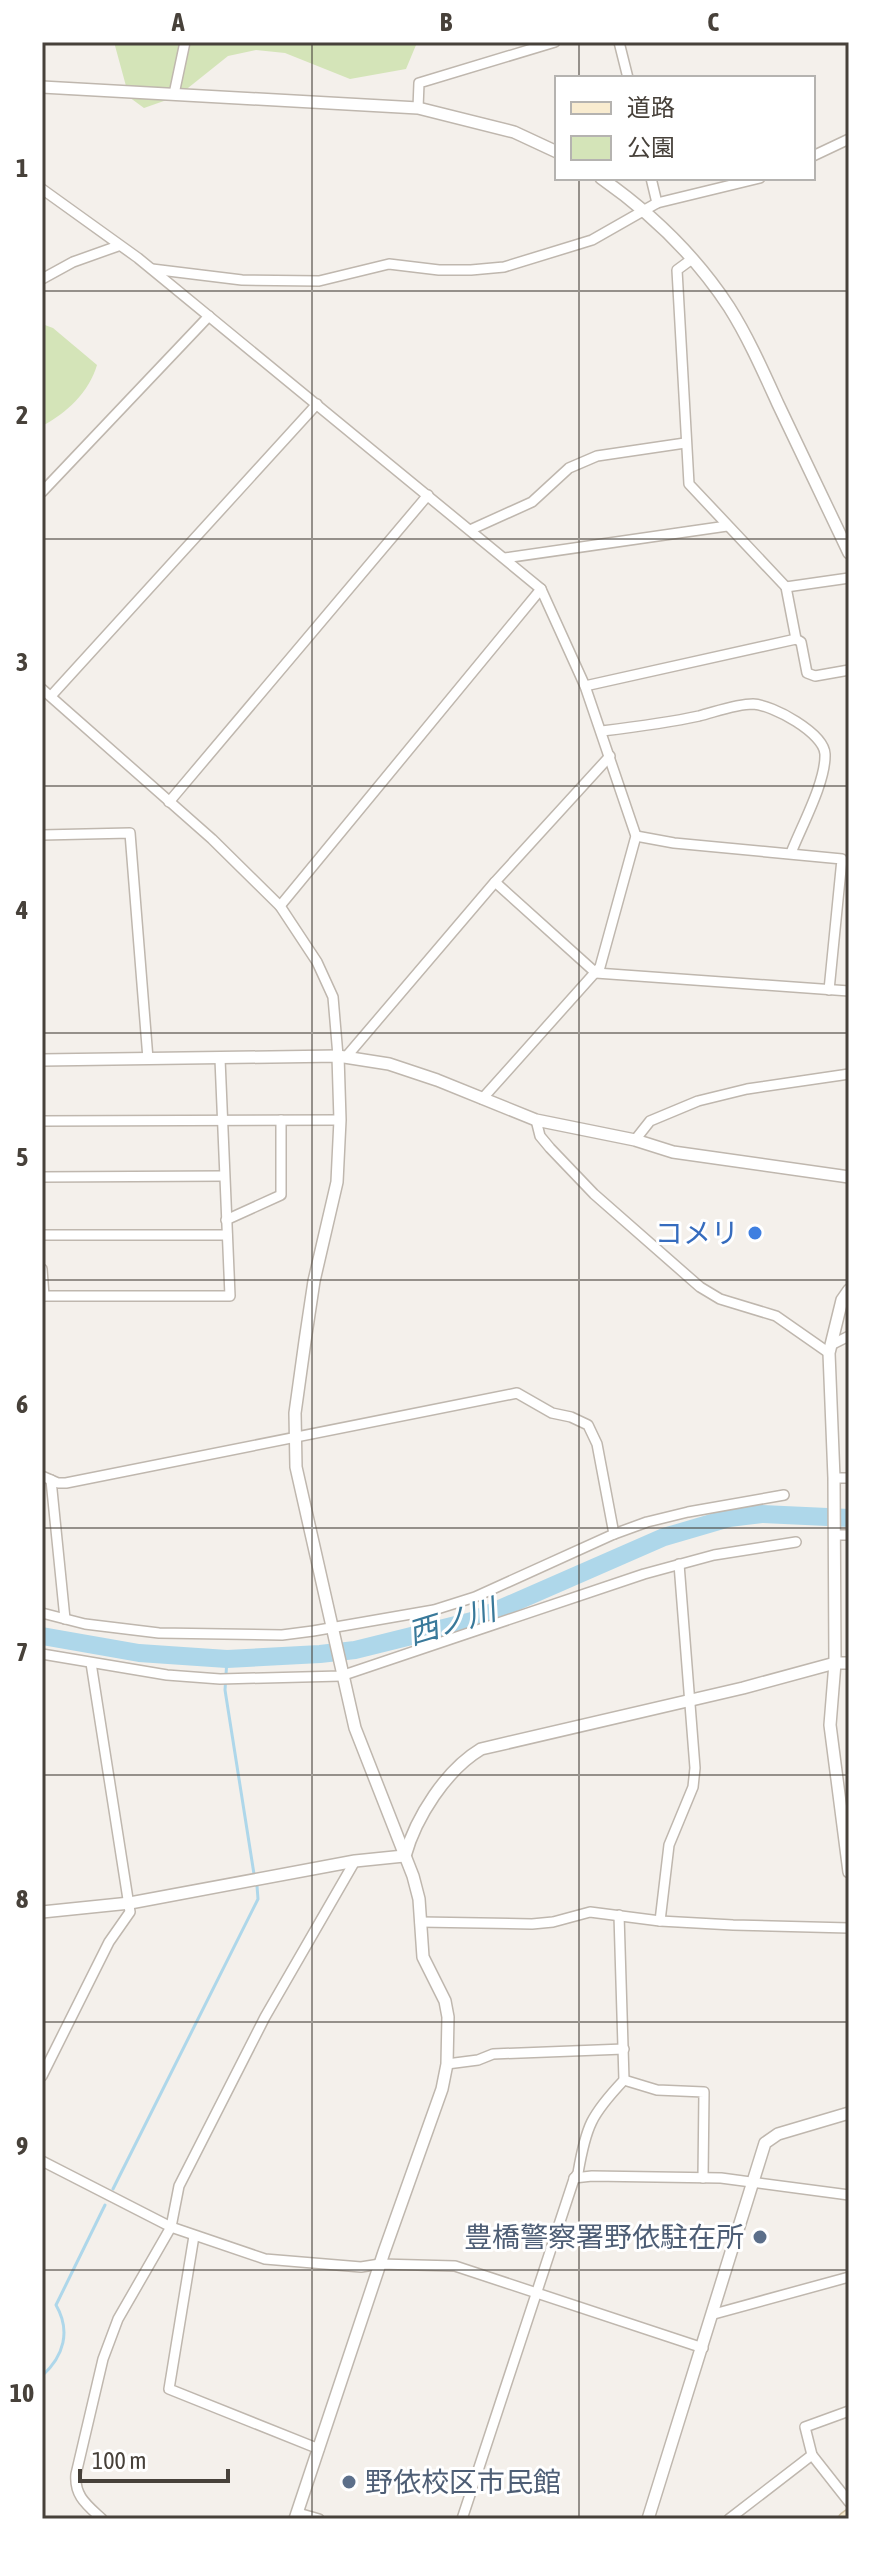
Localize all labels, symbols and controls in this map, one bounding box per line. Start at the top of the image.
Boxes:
text: A [171,7,185,37]
text: B [440,7,453,37]
text: C [707,7,719,37]
legend [555,76,815,180]
text: 道路 [627,94,675,121]
text: 公園 [627,134,675,161]
text: 1 [16,153,28,183]
text: 2 [16,400,28,430]
text: 3 [16,647,28,677]
text: 4 [15,895,28,925]
text: 5 [16,1142,28,1172]
place label: コメリ [655,1217,739,1249]
marker: コメリ [746,1224,764,1242]
text: 6 [16,1389,28,1419]
water label: 西ノ川 [404,1591,503,1650]
text: 7 [16,1637,28,1667]
text: 8 [16,1884,28,1914]
text: 9 [16,2131,28,2161]
place label: 豊橋警察署野依駐在所 [464,2221,744,2253]
marker: 豊橋警察署野依駐在所 [751,2228,769,2246]
text: 10 [10,2378,34,2408]
scale bar [80,2433,228,2483]
text: 100 m [92,2447,146,2474]
place label: 野依校区市民館 [365,2466,561,2498]
marker: 野依校区市民館 [340,2473,358,2491]

